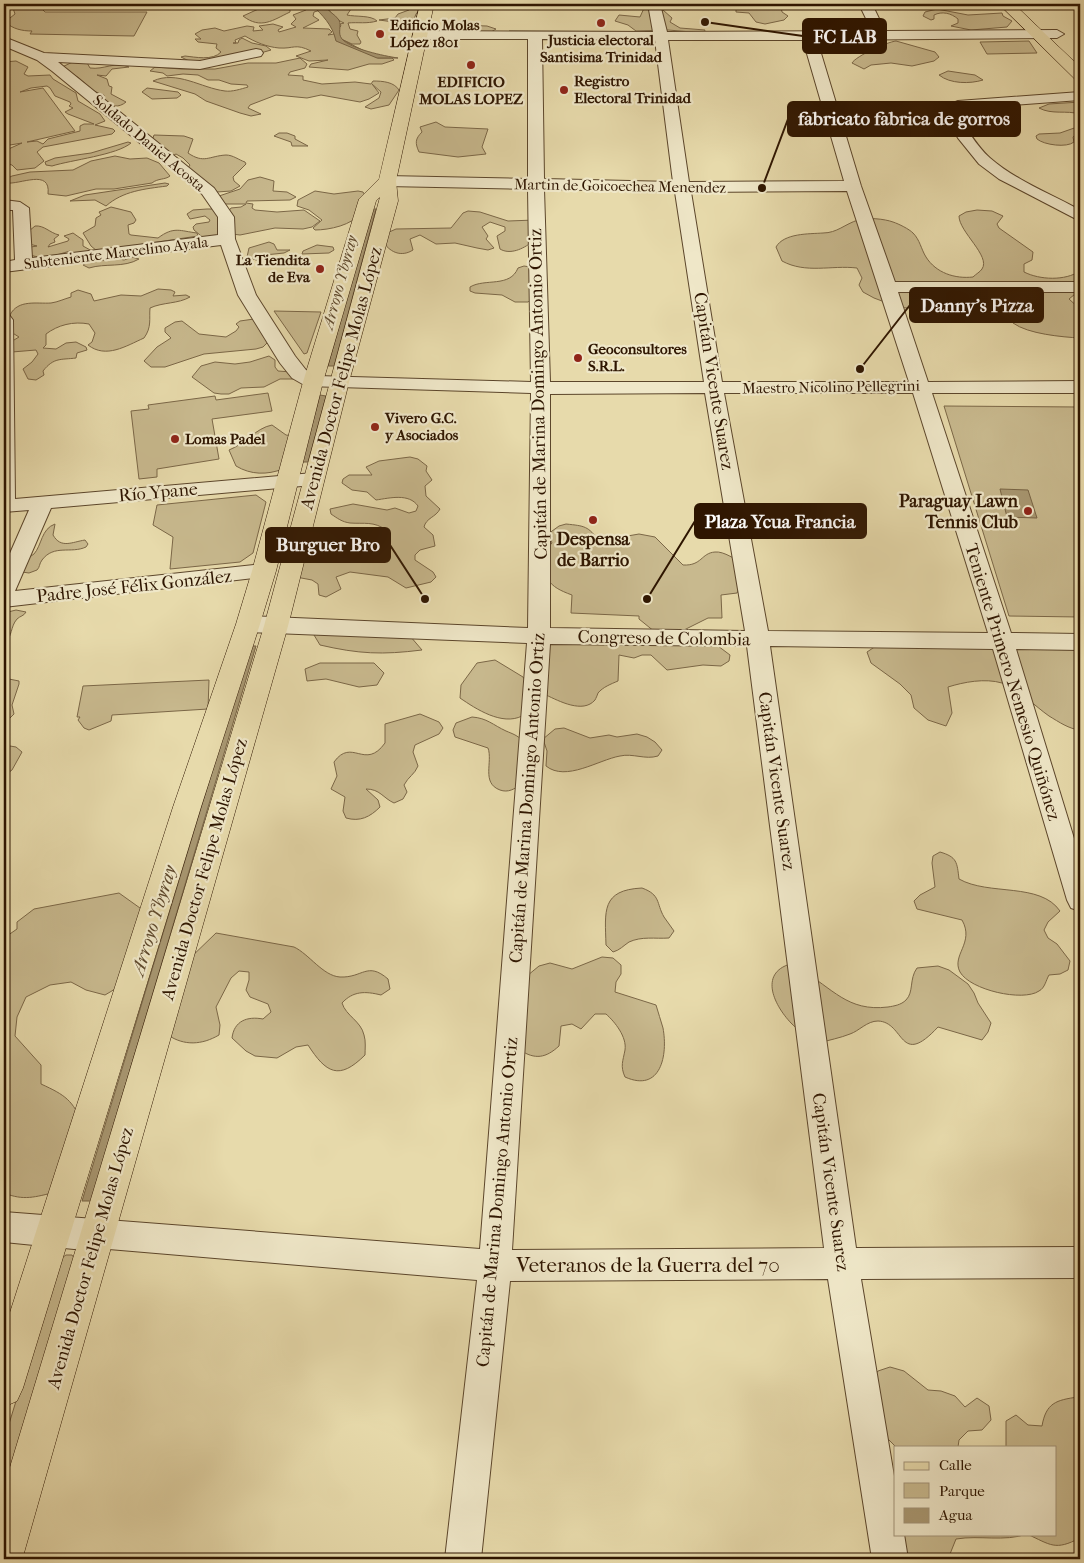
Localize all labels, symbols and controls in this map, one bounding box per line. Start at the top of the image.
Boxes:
place label: Edificio Molas López 1801 [390,16,480,51]
marker: Justicia electoral Santisima Trinidad [595,17,607,29]
callout: FC LAB [803,19,886,53]
text: FC LAB [812,26,877,48]
marker: Edificio Molas López 1801 [374,28,386,40]
place label: Justicia electoral Santisima Trinidad [540,31,663,66]
marker: EDIFICIO MOLAS LOPEZ [465,59,477,71]
place label: Registro Electoral Trinidad [574,72,692,107]
place label: EDIFICIO MOLAS LOPEZ [418,73,524,108]
marker: Registro Electoral Trinidad [558,84,570,96]
street label: Soldado Daniel Acosta [89,91,210,196]
callout: fabricato fabrica de gorros [788,102,1020,136]
text: fabricato fabrica de gorros [797,108,1010,130]
street label: Martin de Goicoechea Menendez [514,175,727,197]
street label: Capitán de Marina Domingo Antonio Ortiz [525,228,552,560]
street label: Subteniente Marcelino Ayala [23,233,210,273]
water label: Arroyo Ybyray [317,233,361,333]
street label: Avenida Doctor Felipe Molas López [296,244,387,513]
place label: La Tiendita de Eva [236,251,311,286]
marker: La Tiendita de Eva [314,263,326,275]
callout: Danny's Pizza [910,288,1043,322]
street label: Capitán Vicente Suarez [689,291,738,472]
text: Danny's Pizza [921,295,1035,317]
place label: Geoconsultores S.R.L. [588,340,687,375]
marker: Geoconsultores S.R.L. [572,352,584,364]
street label: Maestro Nicolino Pellegrini [742,376,920,398]
place label: Vivero G.C. y Asociados [384,409,459,444]
marker: Vivero G.C. y Asociados [369,421,381,433]
place label: Lomas Padel [185,430,266,448]
marker: Lomas Padel [169,433,181,445]
street label: Río Ypane [118,479,199,506]
place label: Paraguay Lawn Tennis Club [899,491,1019,533]
callout: Plaza Ycua Francia [695,504,866,538]
marker: Paraguay Lawn Tennis Club [1022,505,1034,517]
text: Plaza Ycua Francia [705,511,857,533]
marker: Despensa de Barrio [587,514,599,526]
callout: Burguer Bro [266,528,390,562]
place label: Despensa de Barrio [556,529,630,571]
text: Burguer Bro [276,534,380,556]
street label: Teniente Primero Nemesio Quiñónez [960,541,1065,823]
street label: Padre José Félix González [35,566,233,607]
street label: Congreso de Colombia [577,626,751,651]
street label: Capitán de Marina Domingo Antonio Ortiz [505,632,550,964]
street label: Capitán Vicente Suarez [754,691,799,872]
street label: Avenida Doctor Felipe Molas López [157,736,252,1003]
water label: Arroyo Ybyray [126,861,181,980]
street label: Capitán de Marina Domingo Antonio Ortiz [473,1036,522,1368]
street label: Capitán Vicente Suarez [808,1092,853,1273]
street label: Avenida Doctor Felipe Molas López [43,1125,138,1392]
street label: Veteranos de la Guerra del 70 [515,1253,780,1277]
legend [894,1446,1056,1536]
text: Calle [939,1456,972,1474]
text: Parque [939,1482,985,1500]
text: Agua [938,1506,973,1524]

